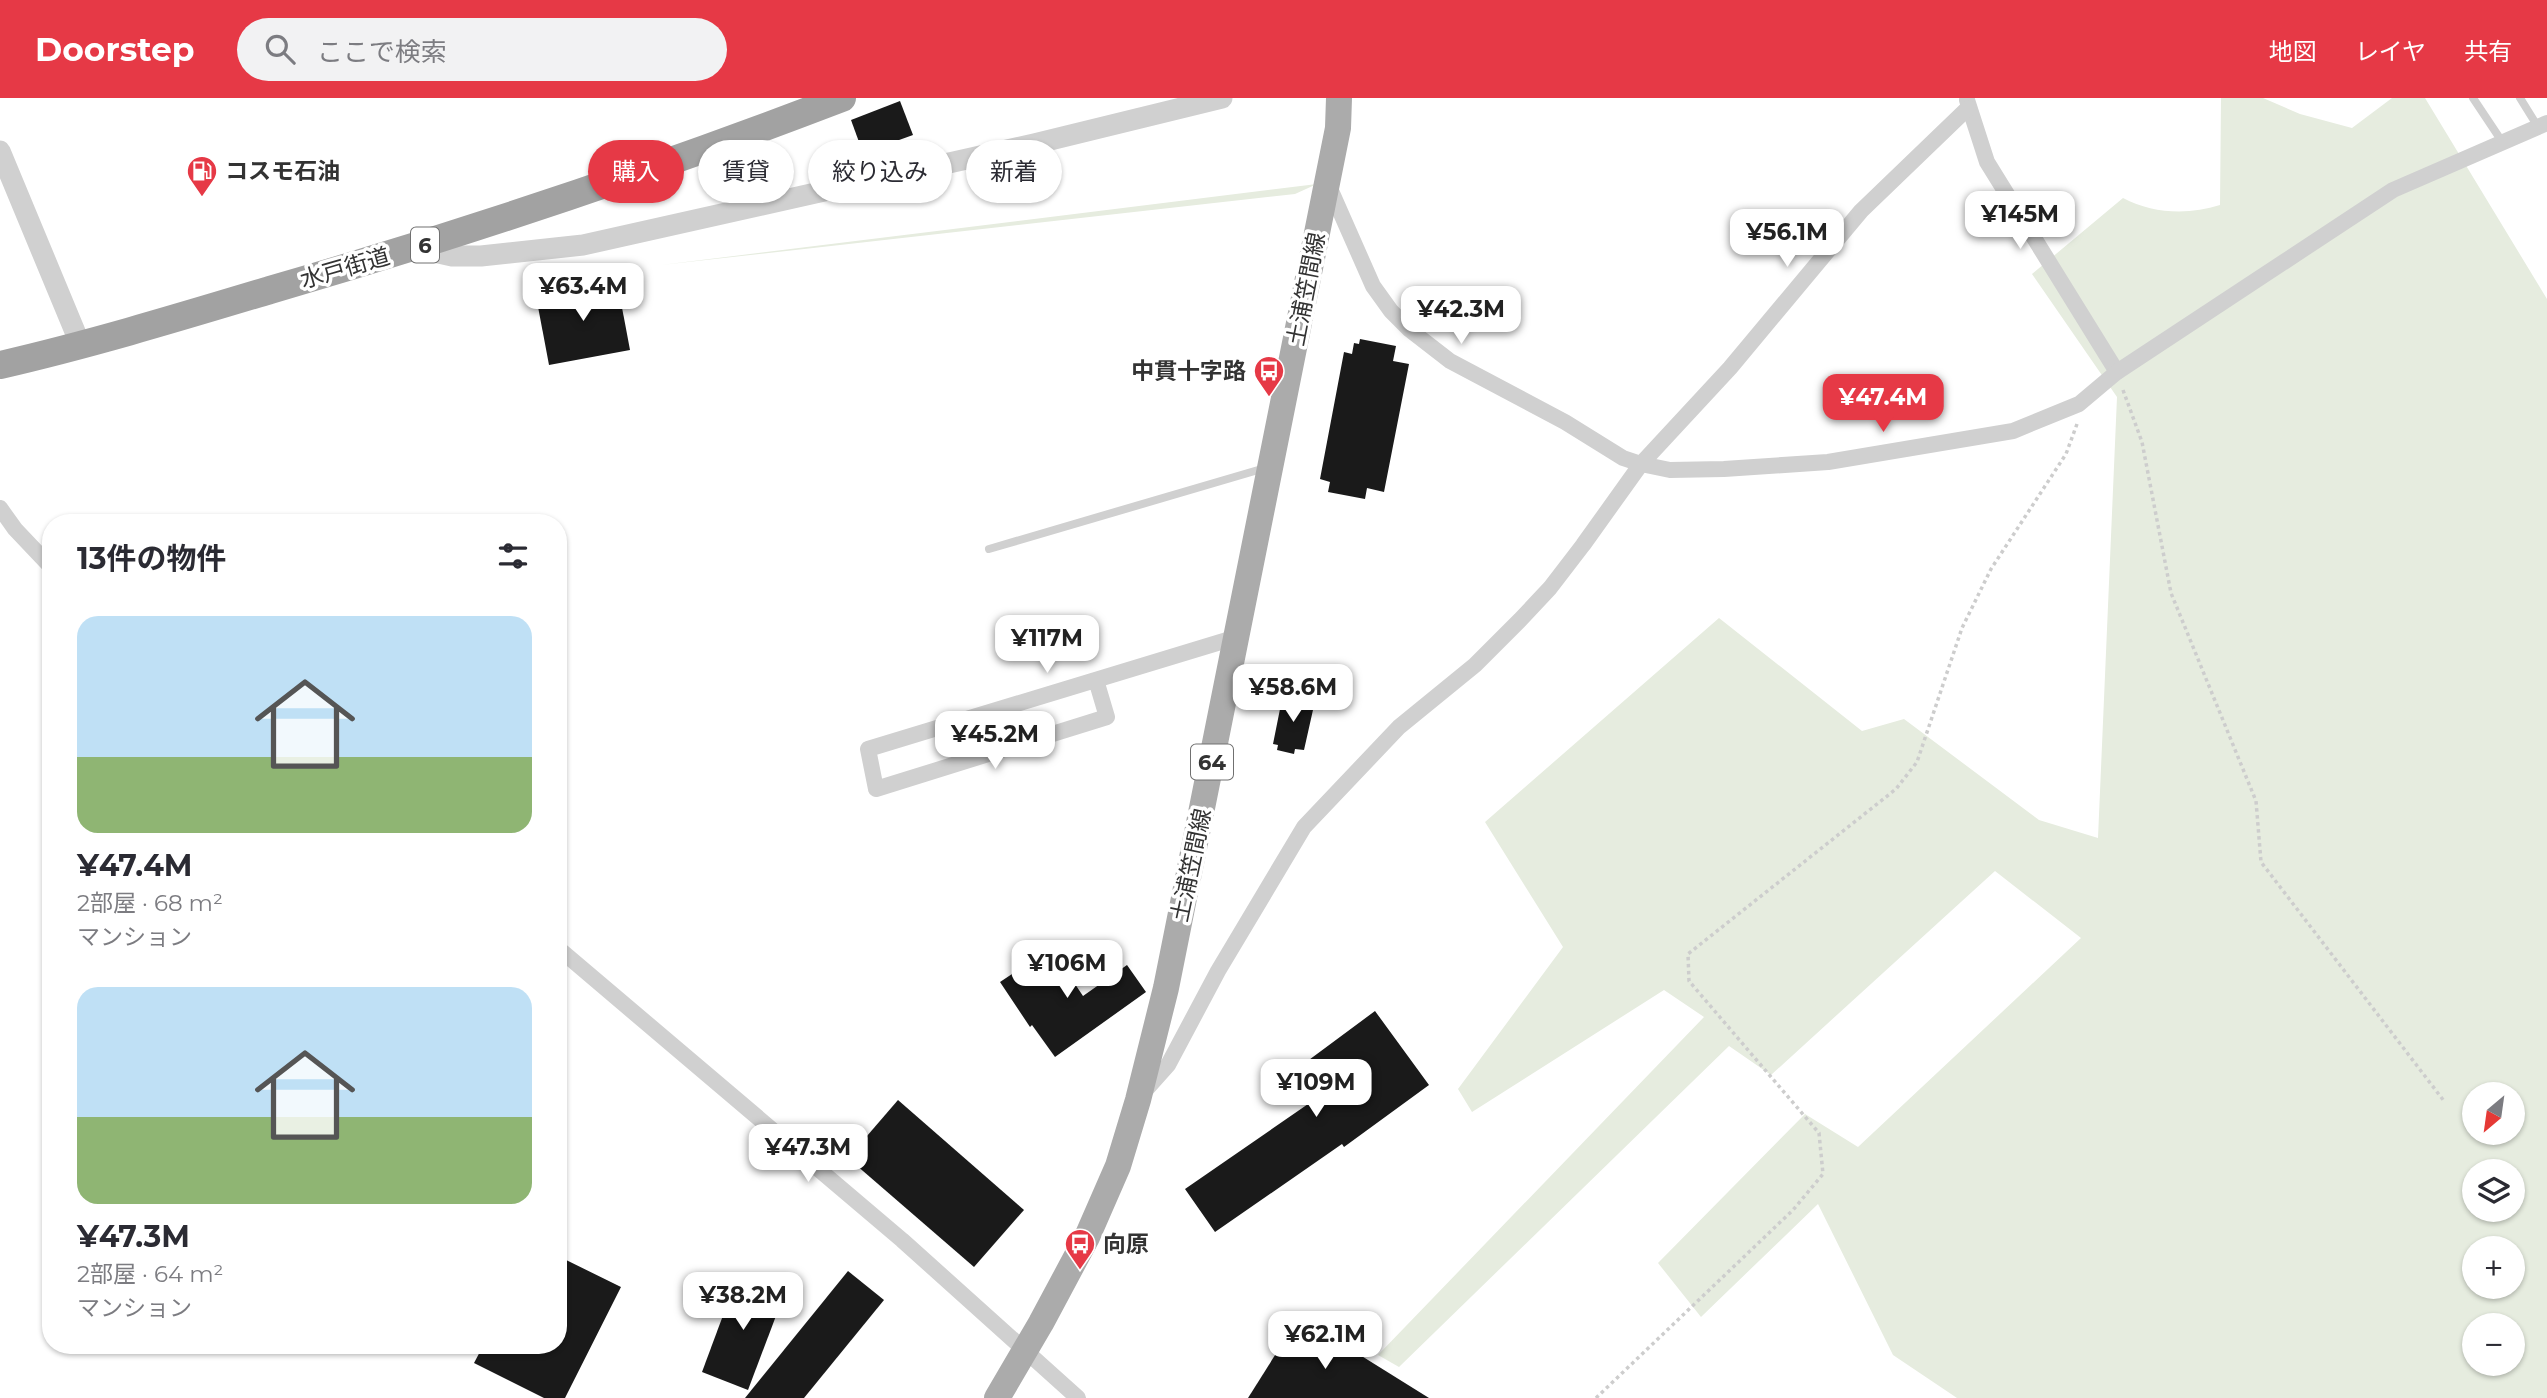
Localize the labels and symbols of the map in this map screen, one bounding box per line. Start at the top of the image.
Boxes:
fuel station icon: コスモ石油 [185,154,219,198]
place label: コスモ石油 [225,157,340,185]
pin: ¥145M [1971,192,2069,251]
pin: ¥56.1M [1730,209,1844,269]
road number: 6 [411,228,439,262]
street label: 土浦笠間線 [1281,230,1331,348]
street label: 水戸街道 [297,242,393,294]
pin: ¥63.4M [526,264,640,323]
pin: ¥42.3M [1404,286,1518,346]
bus stop icon: 中貫十字路 [1252,354,1286,398]
place label: 中貫十字路 [1131,357,1246,385]
pin: ¥47.4M [1826,374,1940,434]
pin: ¥117M [998,616,1096,675]
pin: ¥58.6M [1236,664,1350,724]
pin: ¥45.2M [938,712,1052,771]
road number: 64 [1191,744,1233,780]
street label: 土浦笠間線 [1165,806,1217,924]
pin: ¥106M [1018,940,1116,1000]
pin: ¥109M [1267,1060,1365,1119]
north arrow [2462,1082,2525,1144]
pin: ¥47.3M [751,1124,865,1184]
bus stop icon: 向原 [1063,1227,1097,1271]
place label: 向原 [1103,1230,1149,1258]
pin: ¥38.2M [686,1272,800,1332]
pin: ¥62.1M [1268,1312,1382,1371]

